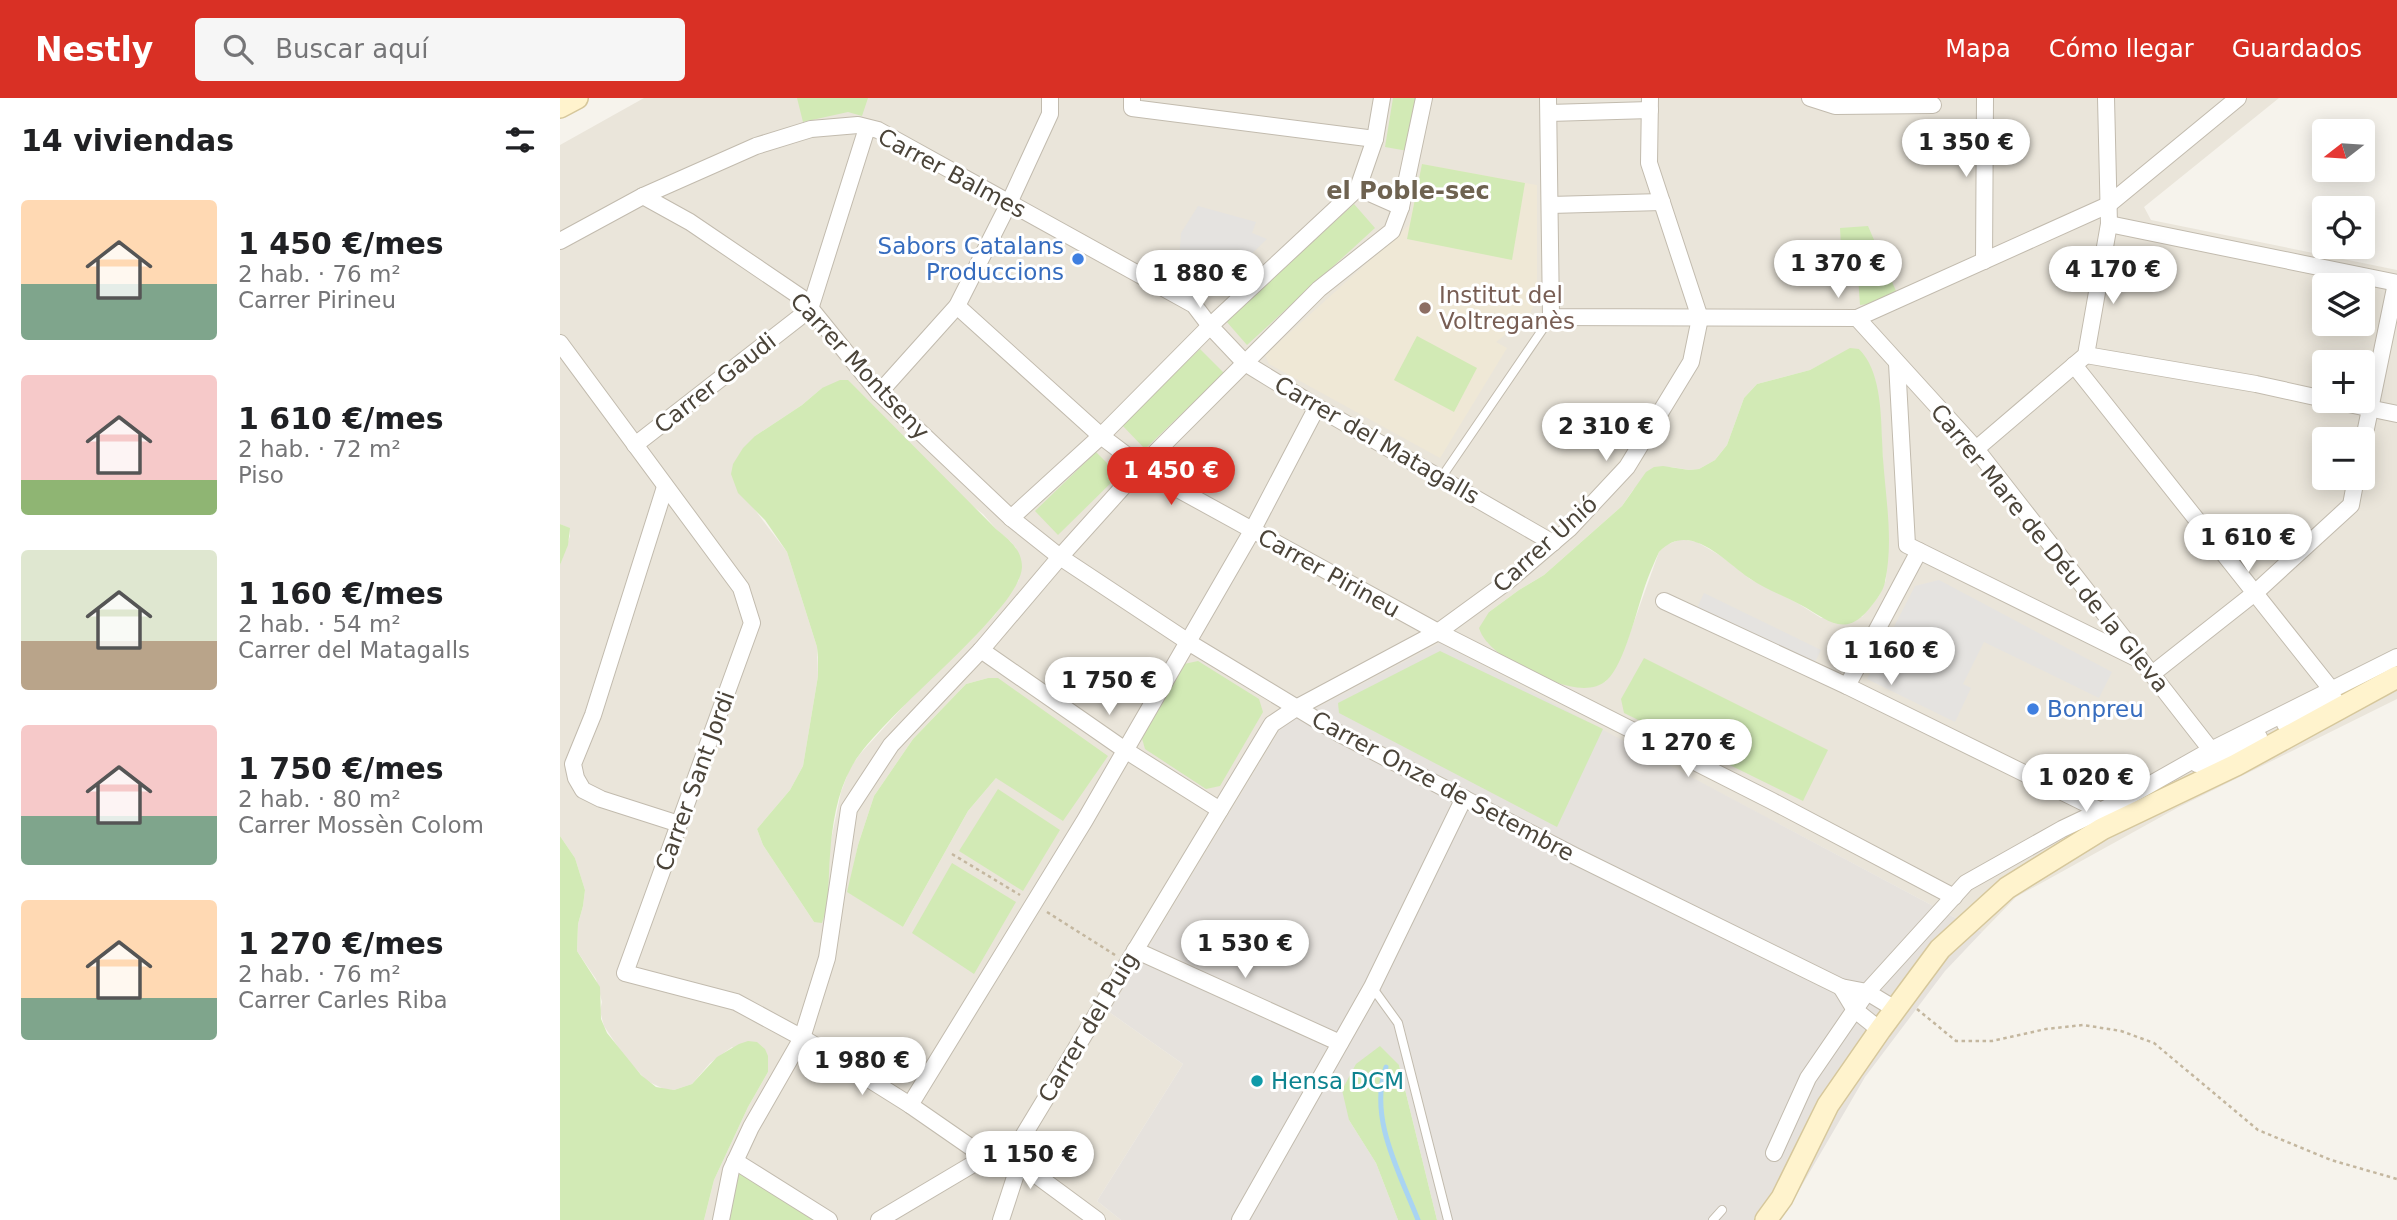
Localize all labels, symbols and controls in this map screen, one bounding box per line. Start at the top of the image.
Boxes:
search box [195,18,685,81]
text: Nestly [35,30,153,69]
icon: search [219,30,257,68]
text: Buscar aquí [275,34,428,64]
text: Mapa [1945,35,2011,63]
text: Cómo llegar [2049,35,2194,63]
text: Guardados [2232,35,2362,63]
north arrow [2312,119,2375,182]
map controls [2312,119,2375,490]
pin: 1 350 € [1901,120,2031,179]
icon: filters [501,121,539,159]
text: 14 viviendas [21,123,234,158]
street label: Carrer Balmes [874,123,1030,223]
text: 1 350 € [1918,129,2014,155]
district label: el Poble-sec [1326,177,1490,205]
button: locate [2312,196,2375,259]
text: 1 450 €/mes [238,226,444,261]
icon: home [77,228,161,312]
place label: Sabors Catalans Produccions [878,233,1064,285]
pin: 1 370 € [1773,240,1903,300]
pin: 4 170 € [2048,246,2178,306]
pin: 1 880 € [1135,250,1265,310]
text: 1 370 € [1790,250,1886,276]
marker: Sabors Catalans Produccions [1070,251,1086,267]
text: 4 170 € [2065,256,2161,282]
text: 1 880 € [1152,260,1248,286]
text: 2 hab. · 76 m² [238,261,401,287]
button: layers [2312,273,2375,336]
place label: Institut del Voltreganès [1439,282,1575,334]
text: Carrer Pirineu [238,287,396,313]
street label: Carrer Montseny [785,287,935,445]
marker: Institut del Voltreganès [1417,300,1433,316]
street label: Carrer Gaudi [649,328,781,438]
button: + [2312,350,2375,413]
street label: Carrer del Matagalls [1270,371,1484,509]
street label: Carrer Mare de Déu de la Gleva [1926,399,2174,697]
text: 1 610 €/mes [238,401,444,436]
icon: home [77,403,161,487]
pin: 2 310 € [1541,404,1671,463]
text: 2 310 € [1558,413,1654,439]
button: − [2312,427,2375,490]
text: 2 hab. · 72 m² [238,436,401,462]
pin: 1 450 € [1106,448,1236,507]
text: 1 450 € [1123,457,1219,483]
text: Piso [238,462,284,488]
street label: Carrer Unió [1488,491,1602,597]
pin: 1 610 € [2183,514,2313,574]
street label: Carrer Pirineu [1254,523,1404,623]
text: 1 610 € [2200,524,2296,550]
text: 1 160 €/mes [238,576,444,611]
icon: home [77,578,161,662]
text: 2 hab. · 54 m² [238,611,401,637]
pin: 1 160 € [1826,628,1956,687]
text: Carrer del Matagalls [238,637,470,663]
text: 1 160 € [1843,637,1939,663]
pin: 1 750 € [1044,658,1174,717]
text: 1 750 € [1061,667,1157,693]
street label: Carrer Sant Jordi [650,687,740,875]
place label: Bonpreu [2047,696,2144,722]
marker: Bonpreu [2025,701,2041,717]
street label: Carrer Onze de Setembre [1307,706,1579,866]
pin: 1 270 € [1623,720,1753,779]
text: 1 270 € [1640,729,1736,755]
text: 1 750 €/mes [238,751,444,786]
icon: home [77,753,161,837]
pin: 1 020 € [2021,754,2151,814]
text: 1 020 € [2038,764,2134,790]
text: 2 hab. · 80 m² [238,786,401,812]
text: Carrer Mossèn Colom [238,812,484,838]
pin: 1 530 € [1180,920,1310,980]
text: 1 270 €/mes [238,926,444,961]
icon: home [77,928,161,1012]
text: 1 530 € [1197,930,1293,956]
street label: Carrer del Puig [1033,947,1143,1107]
text: 2 hab. · 76 m² [238,961,401,987]
text: Carrer Carles Riba [238,987,448,1013]
pin: 1 980 € [797,1038,927,1097]
text: 1 980 € [814,1047,910,1073]
place label: Hensa DCM [1271,1068,1404,1094]
marker: Hensa DCM [1249,1073,1265,1089]
pin: 1 150 € [965,1132,1095,1191]
text: 1 150 € [982,1141,1078,1167]

